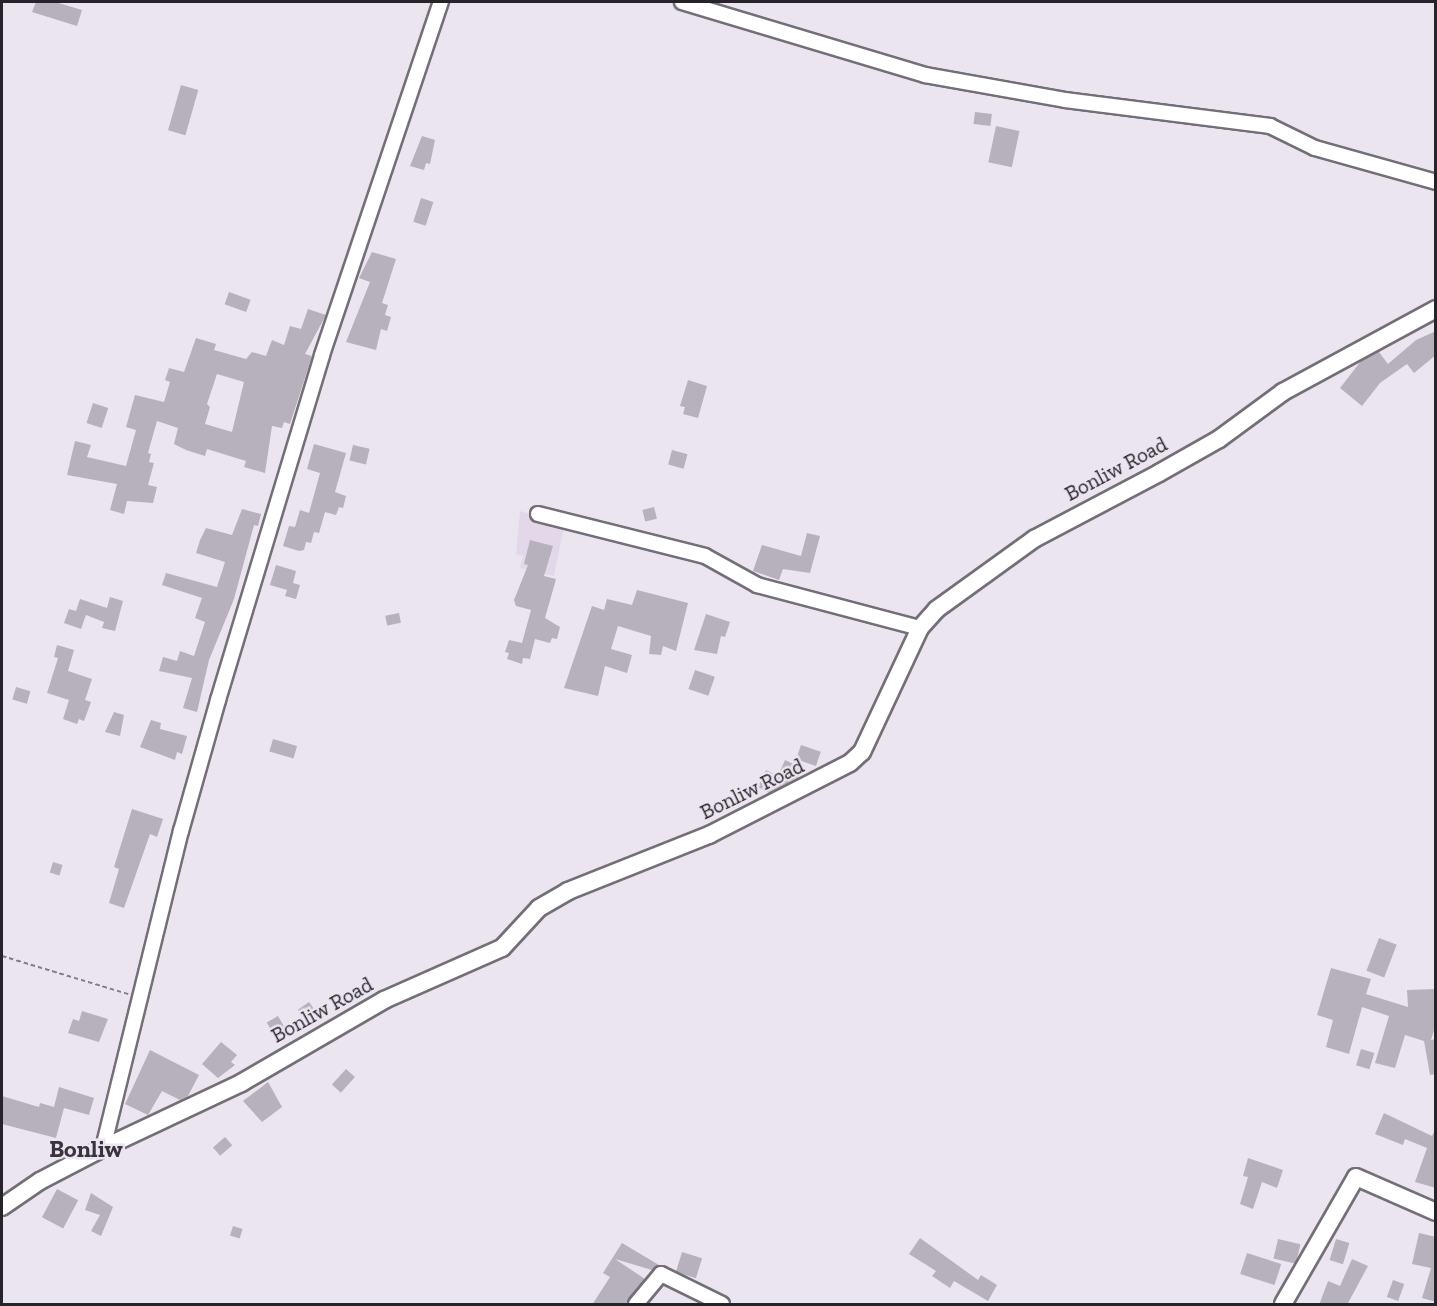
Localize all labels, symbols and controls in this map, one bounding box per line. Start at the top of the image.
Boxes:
street label: Bonliw Road [1060,431,1172,507]
street label: Bonliw Road [696,753,808,825]
street label: Bonliw Road [267,972,377,1048]
district label: Bonliw [49,1135,123,1163]

